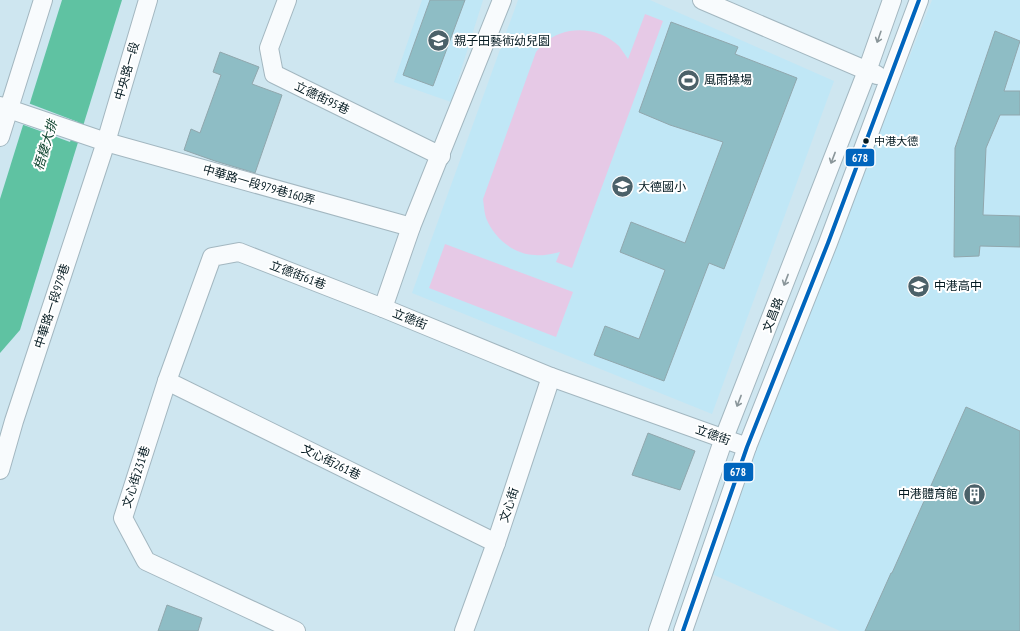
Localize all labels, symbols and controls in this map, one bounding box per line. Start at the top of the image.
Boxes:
school or university icon: 親子田藝術幼兒園 [426,28,452,54]
one-way arrow [875,30,883,42]
place label: 親子田藝術幼兒園 [454,33,550,48]
street label: 中央路一段 [111,40,142,102]
sports icon: 風雨操場 [675,67,701,93]
place label: 風雨操場 [704,72,752,87]
street label: 立德街95巷 [293,78,352,117]
water label: 梧棲大排 [30,116,62,173]
place label: 中港大德 [874,134,918,148]
marker: 中港大德 [861,136,871,146]
line badge: 678 [845,148,875,167]
text: 678 [852,151,868,165]
one-way arrow [829,152,837,164]
street label: 中華路一段979巷160弄 [201,161,317,208]
school or university icon: 大德國小 [610,174,636,200]
place label: 大德國小 [638,179,686,194]
street label: 立德街61巷 [268,257,328,292]
street label: 中華路一段979巷 [31,262,72,350]
one-way arrow [782,273,790,285]
school or university icon: 中港高中 [906,273,932,299]
place label: 中港高中 [934,278,982,293]
street label: 文昌路 [759,295,786,334]
street label: 立德街 [391,305,430,332]
one-way arrow [735,394,743,406]
street label: 立德街 [694,421,733,448]
street label: 文心街261巷 [299,441,363,482]
street label: 文心街231巷 [118,444,153,510]
line badge: 678 [723,462,754,482]
text: 678 [730,465,746,479]
building icon: 中港體育館 [961,481,987,507]
street label: 文心街 [496,485,521,524]
place label: 中港體育館 [898,486,958,501]

